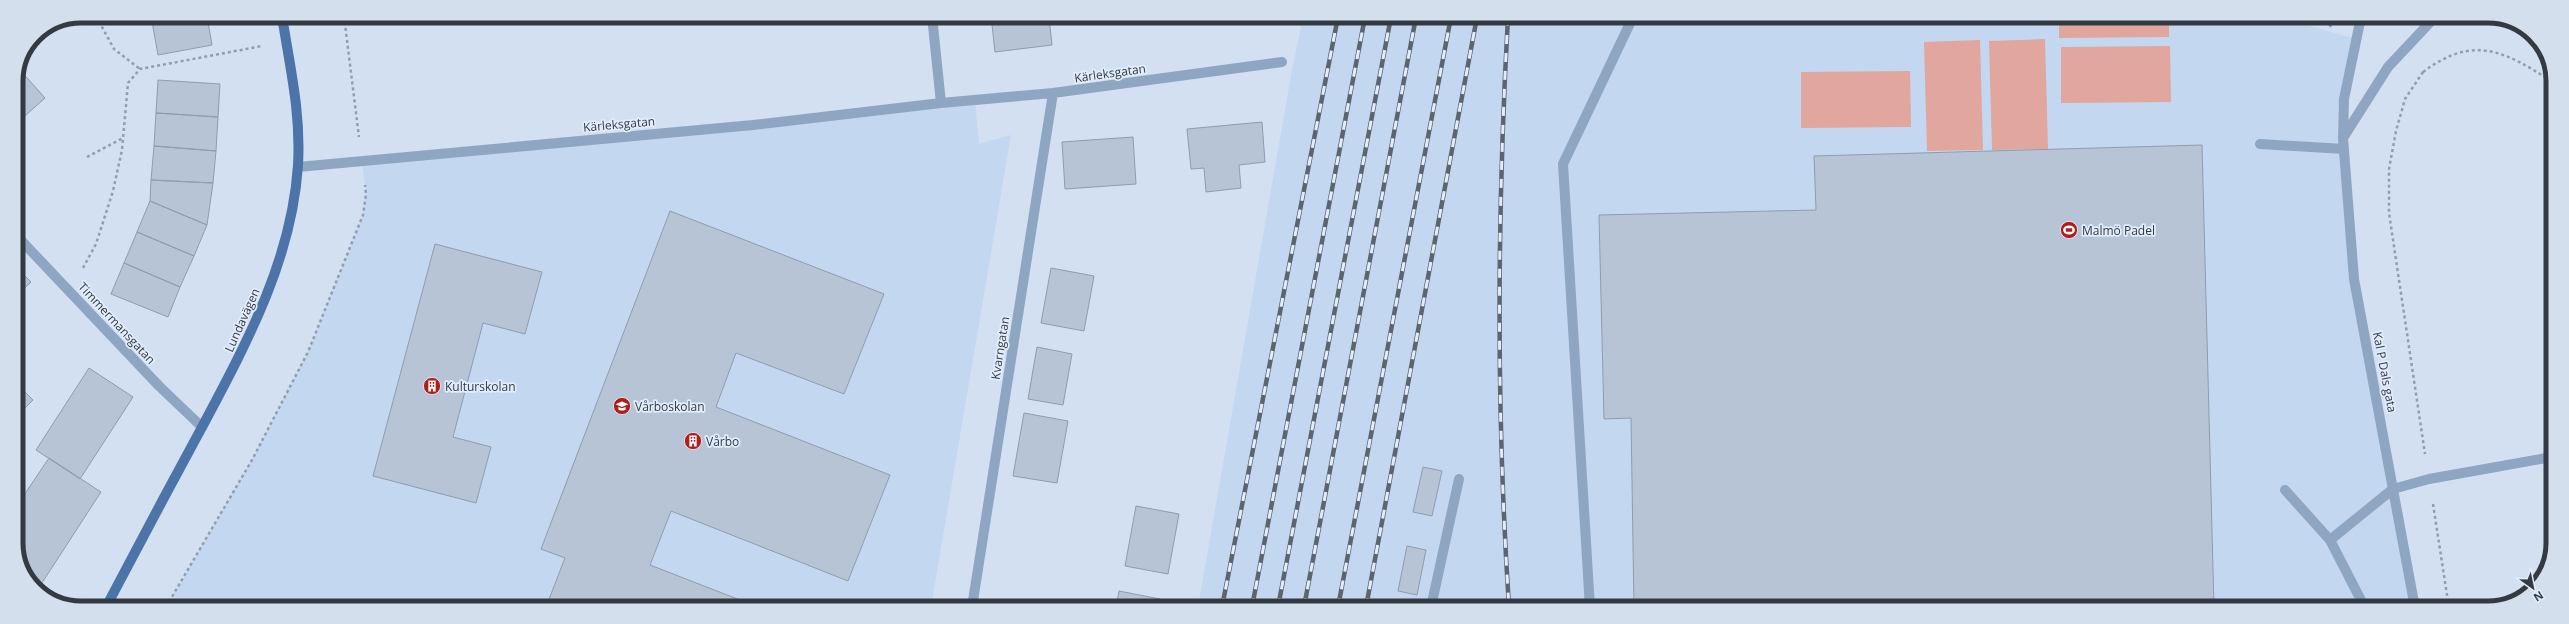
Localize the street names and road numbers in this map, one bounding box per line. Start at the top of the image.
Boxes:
street label: Kärleksgatan [1073,60,1147,86]
street label: Kärleksgatan [582,112,656,136]
street label: Timmermansgatan [75,278,159,368]
street label: Lundavägen [220,285,264,355]
street label: Kvarngatan [987,315,1013,381]
street label: Kal P Dals gata [2369,330,2401,414]

